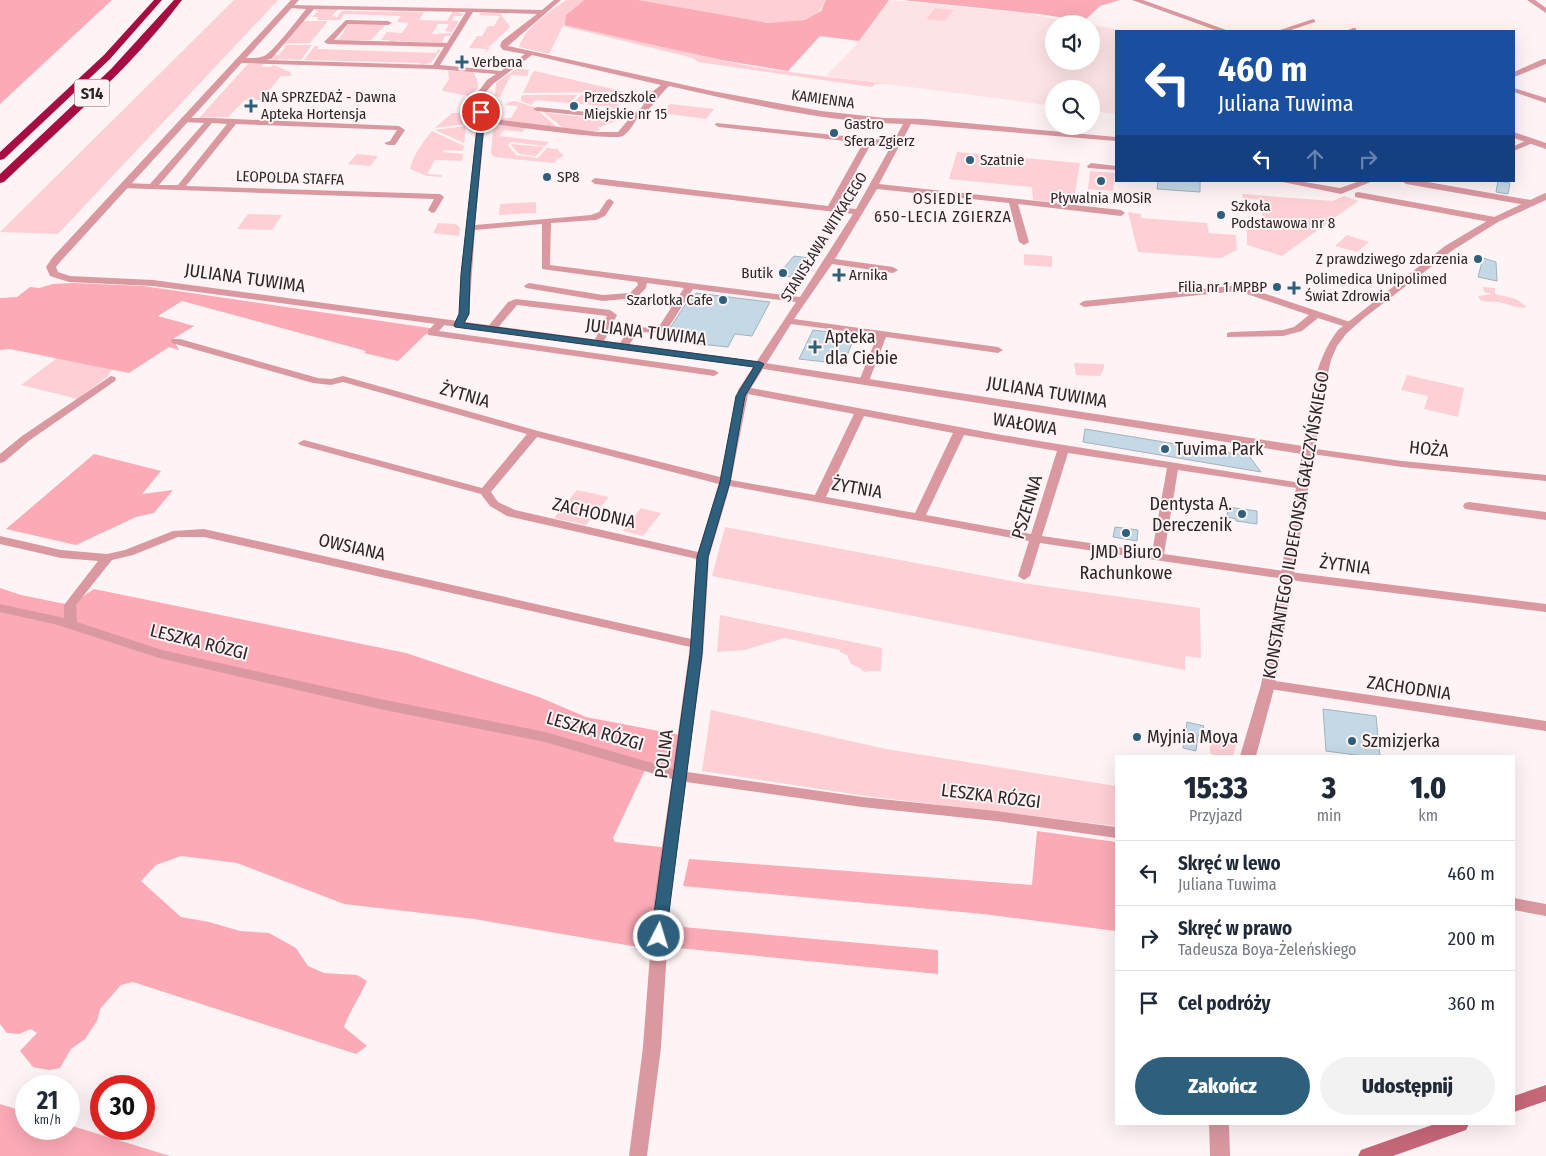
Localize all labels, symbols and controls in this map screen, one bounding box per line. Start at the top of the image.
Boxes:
map controls [1045,15,1100,135]
button: sound [1045,15,1100,70]
text: 460 m [1218,48,1307,90]
icon: left [1135,50,1200,115]
place label: Verbena [472,53,523,71]
marker: Verbena [456,56,468,68]
road number: S14 [74,80,110,106]
button: search [1045,80,1100,135]
street label: KAMIENNA [790,86,856,112]
place label: NA SPRZEDAŻ - Dawna Apteka Hortensja [261,88,396,123]
place label: Przedszkole Miejskie nr 15 [584,88,667,123]
text: Juliana Tuwima [1218,90,1354,117]
pin [460,91,502,133]
icon: arrive [467,98,495,126]
marker: NA SPRZEDAŻ - Dawna Apteka Hortensja [245,100,257,112]
marker: Przedszkole Miejskie nr 15 [568,100,580,112]
place label: Gastro Sfera Zgierz [844,115,915,150]
marker: Gastro Sfera Zgierz [828,127,840,139]
icon: left [1248,145,1276,173]
icon: ahead [1301,145,1329,173]
icon: right [1354,145,1382,173]
place label: Szatnie [980,151,1024,169]
marker: Szatnie [964,154,976,166]
street label: LEOPOLDA STAFFA [236,167,345,189]
place label: SP8 [557,168,580,186]
street label: STANISŁAWA WITKACEGO [777,169,871,305]
marker: SP8 [541,171,553,183]
marker: Pływalnia MOSiR [1095,175,1107,187]
district label: OSIEDLE 650-LECIA ZGIERZA [874,189,1012,226]
place label: Pływalnia MOSiR [1050,189,1152,207]
place label: Szkoła Podstawowa nr 8 [1231,197,1335,232]
marker: Szkoła Podstawowa nr 8 [1215,209,1227,221]
place label: Z prawdziwego zdarzenia [1316,250,1468,268]
marker: Z prawdziwego zdarzenia [1472,253,1484,265]
street label: JULIANA TUWIMA [183,259,307,297]
place label: Butik [741,264,773,282]
place label: Arnika [849,266,888,284]
marker: Butik [777,267,789,279]
marker: Arnika [833,269,845,281]
place label: Polimedica Unipolimed Świat Zdrowia [1305,270,1447,305]
place label: Filia nr 1 MPBP [1178,278,1267,296]
marker: Filia nr 1 MPBP [1271,281,1283,293]
marker: Polimedica Unipolimed Świat Zdrowia [1287,281,1301,295]
place label: Szarlotka Cafe [626,291,713,309]
marker: Szarlotka Cafe [717,294,729,306]
street label: JULIANA TUWIMA [584,314,708,350]
place label: Apteka dla Ciebie [825,326,898,369]
marker: Apteka dla Ciebie [809,341,821,353]
street label: KONSTANTEGO ILDEFONSA GAŁCZYŃSKIEGO [1257,369,1334,681]
street label: JULIANA TUWIMA [985,372,1109,412]
street label: ŻYTNIA [438,377,493,413]
street label: WAŁOWA [991,408,1059,440]
street label: HOŻA [1408,436,1450,462]
place label: Tuvima Park [1175,438,1264,460]
marker: Tuvima Park [1159,443,1171,455]
street label: PSZENNA [1007,472,1047,542]
street label: ŻYTNIA [830,473,884,503]
street label: ZACHODNIA [550,493,638,533]
place label: Dentysta A. Dereczenik [1150,493,1233,536]
marker: Dentysta A. Dereczenik [1236,508,1248,520]
marker: JMD Biuro Rachunkowe [1120,527,1132,539]
street label: OWSIANA [316,529,388,565]
place label: JMD Biuro Rachunkowe [1080,541,1173,584]
street label: ŻYTNIA [1318,551,1372,579]
street label: LESZKA RÓZGI [148,618,251,665]
street label: ZACHODNIA [1366,671,1453,705]
street label: LESZKA RÓZGI [544,706,646,755]
place label: Myjnia Moya [1147,726,1238,748]
street label: POLNA [650,728,678,780]
place label: Szmizjerka [1362,730,1440,752]
marker: Myjnia Moya [1131,731,1143,743]
marker: Szmizjerka [1346,735,1358,747]
text: 15:33 [1184,770,1248,806]
text: 3 [1322,770,1336,806]
text: 1.0 [1410,770,1446,806]
street label: LESZKA RÓZGI [940,778,1042,813]
text: Przyjazd [1189,806,1243,825]
text: min [1317,806,1341,825]
text: km [1418,806,1438,825]
text: Skręć w lewo [1178,852,1281,875]
icon: left [1135,859,1163,887]
text: 460 m [1447,862,1495,885]
text: Juliana Tuwima [1178,875,1277,894]
position arrow [632,909,684,961]
text: Skręć w prawo [1178,917,1292,940]
icon: right [1135,924,1163,952]
text: 200 m [1448,927,1495,950]
text: Tadeusza Boya-Żeleńskiego [1178,940,1356,959]
icon: arrive [1135,989,1163,1017]
text: Cel podróży [1178,992,1271,1015]
text: 360 m [1448,992,1495,1015]
button: Zakończ [1135,1057,1310,1115]
button: Udostępnij [1320,1057,1495,1115]
speed limit sign: 30 [90,1075,155,1140]
text: 21 [37,1086,58,1116]
text: km/h [34,1113,61,1127]

